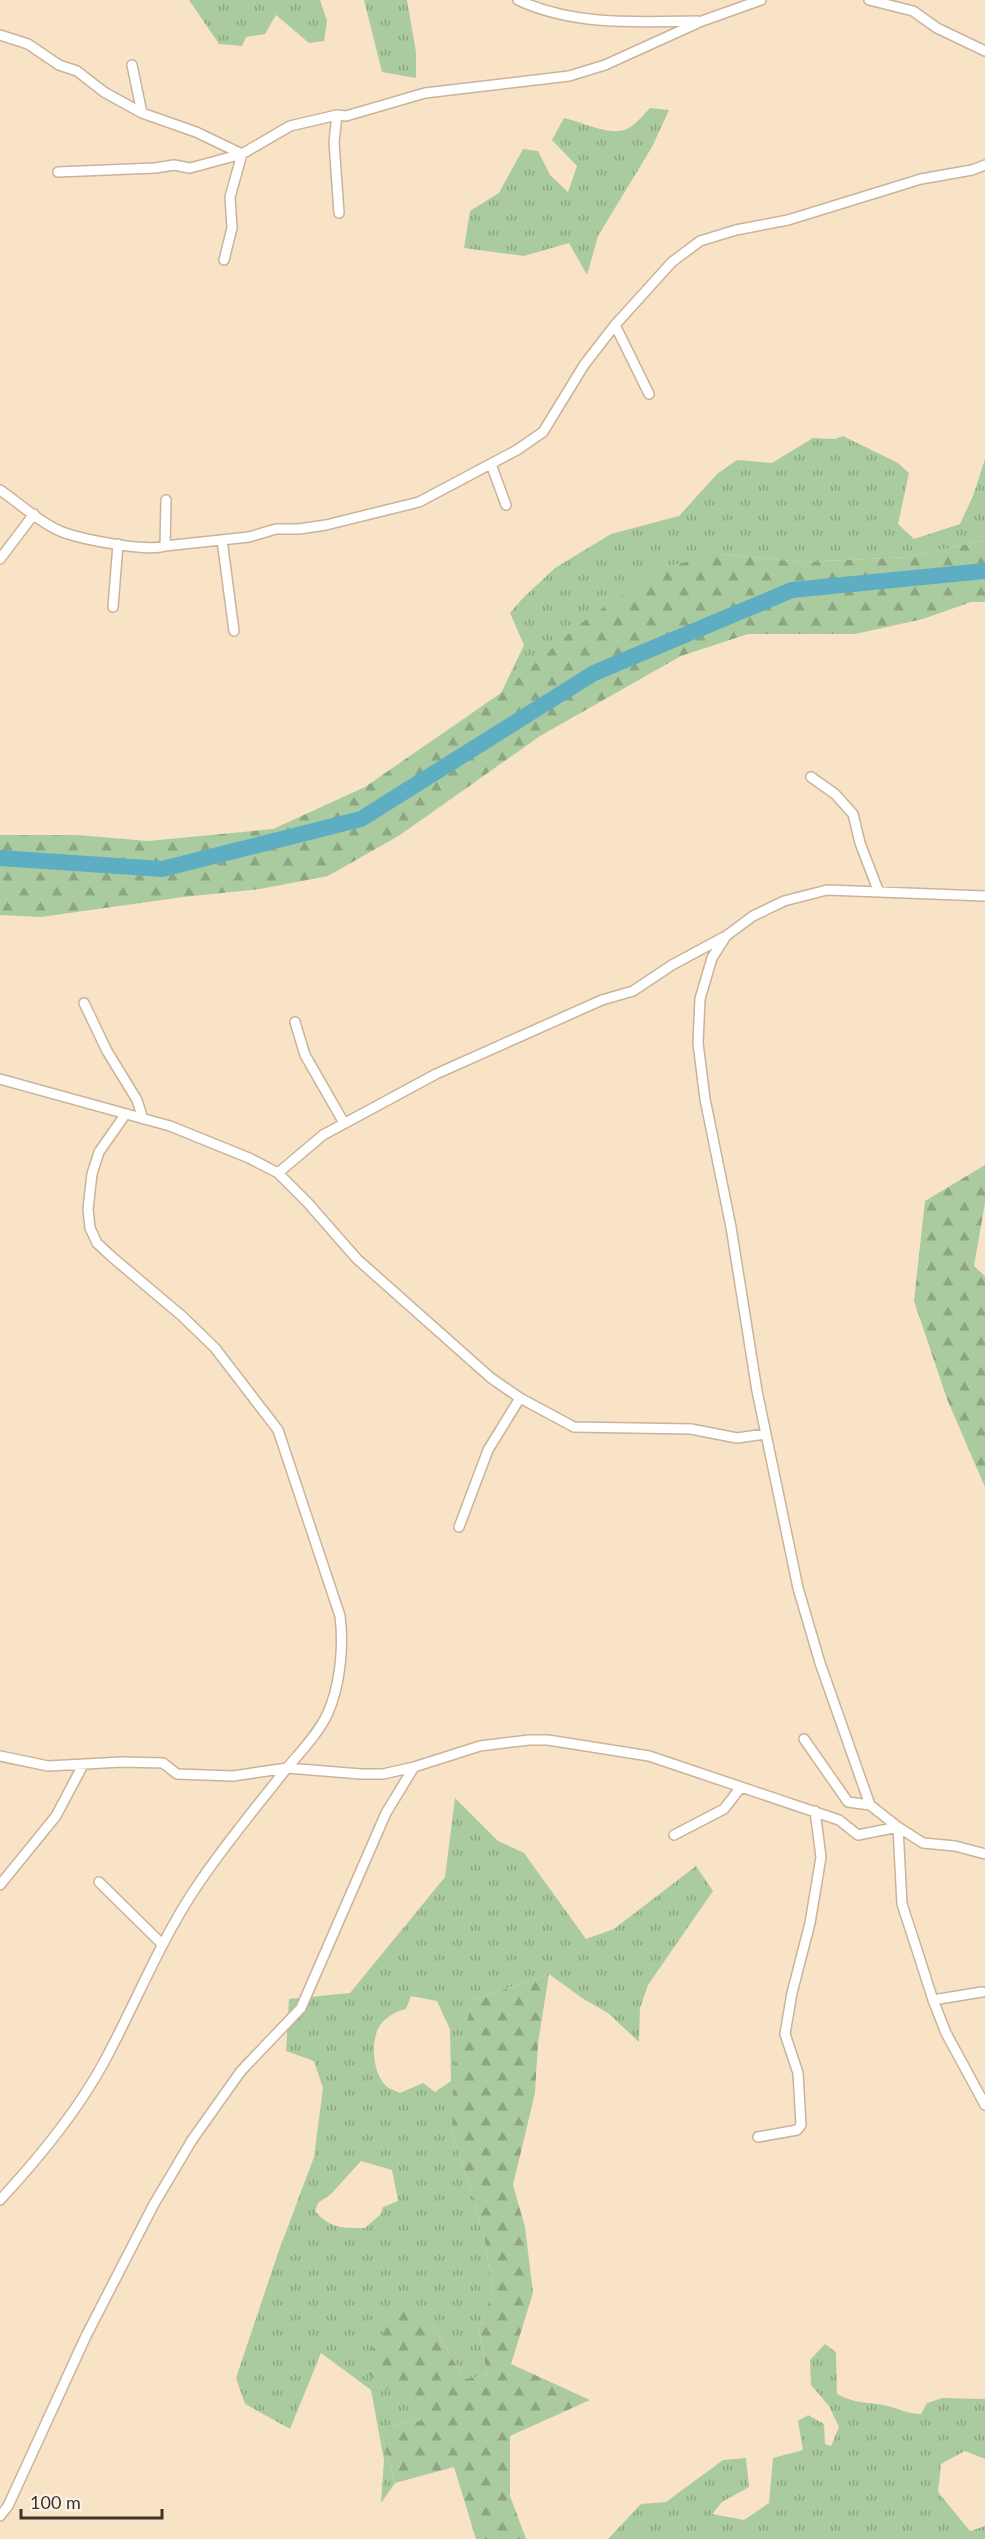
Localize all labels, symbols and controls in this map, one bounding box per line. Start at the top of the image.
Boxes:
scale bar [21,2482,162,2520]
text: 100 m [30,2491,81,2513]

